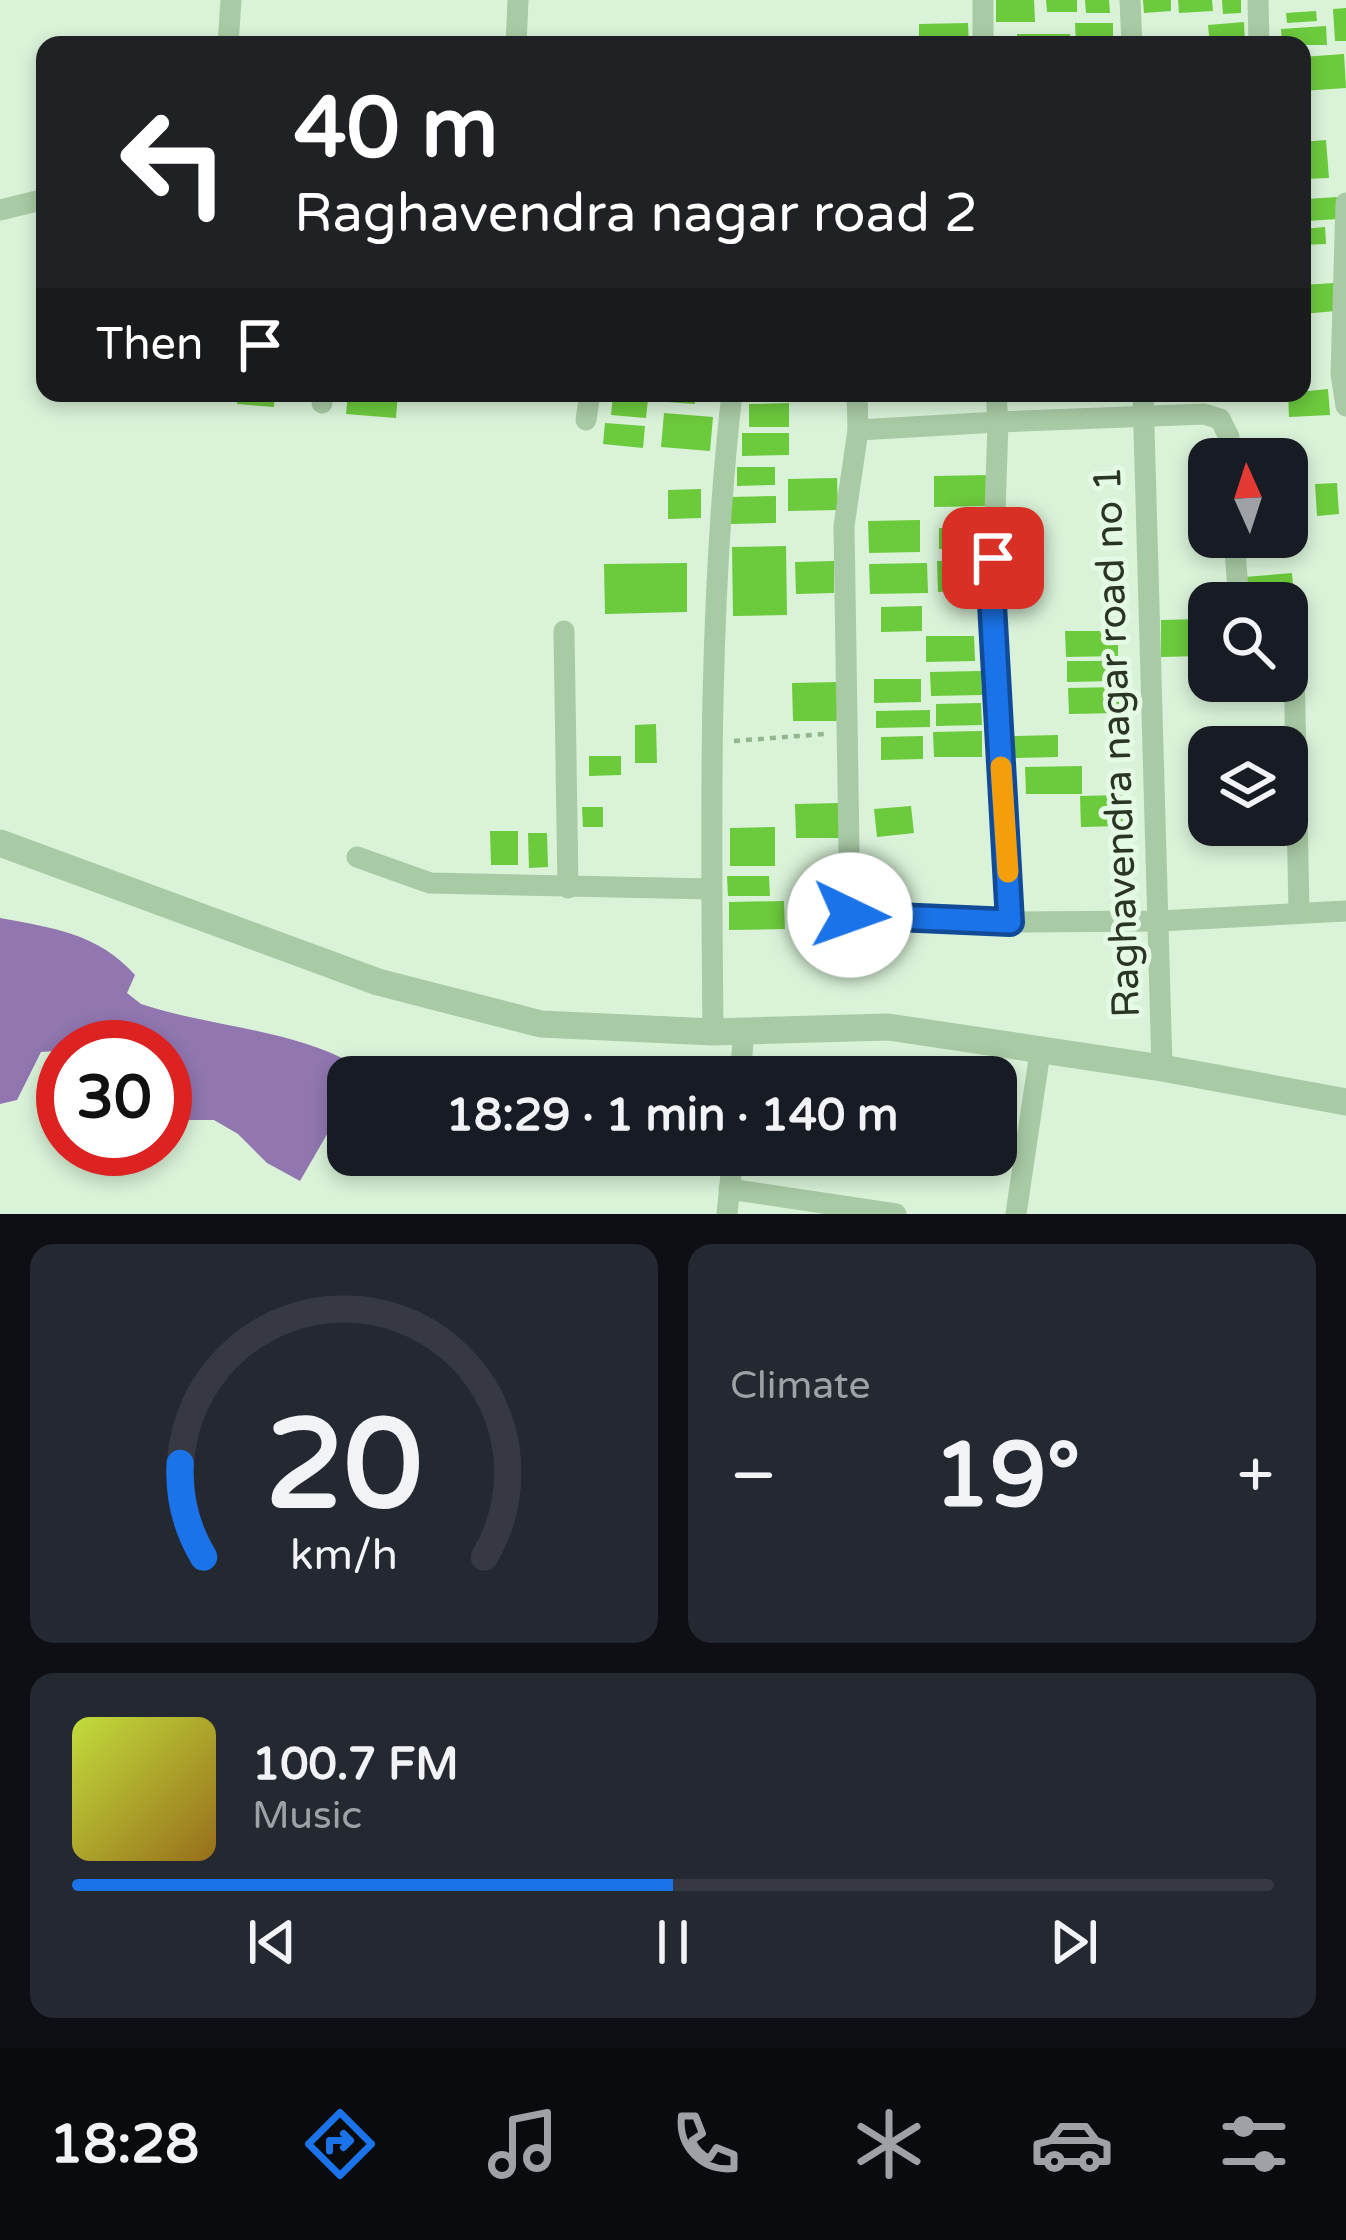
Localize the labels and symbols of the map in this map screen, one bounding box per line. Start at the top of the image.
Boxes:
north arrow [1188,438,1308,558]
street label: Raghavendra nagar road no 1 [1084,466,1150,1018]
pin [942,507,1044,609]
position arrow [787,852,913,978]
speed limit sign: 30 [36,1020,192,1176]

